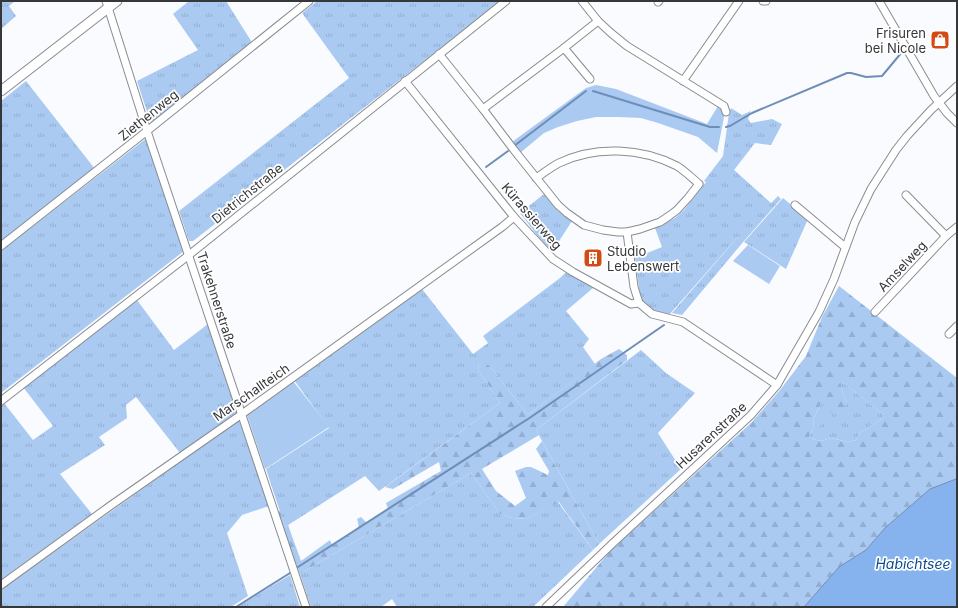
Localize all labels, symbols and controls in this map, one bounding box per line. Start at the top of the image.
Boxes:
place label: Frisuren bei Nicole [865,25,926,56]
shop icon: Frisuren bei Nicole [929,29,951,51]
street label: Ziethenweg [115,86,181,144]
street label: Dietrichstraße [208,160,286,226]
street label: Kürassierweg [499,179,565,253]
street label: Amselweg [874,237,930,295]
place label: Studio Lebenswert [607,243,679,274]
building icon: Studio Lebenswert [582,247,604,269]
street label: Trakehnerstraße [194,249,240,351]
street label: Marschallteich [210,360,292,424]
street label: Husarenstraße [673,398,749,472]
water label: Habichtsee [875,555,951,572]

